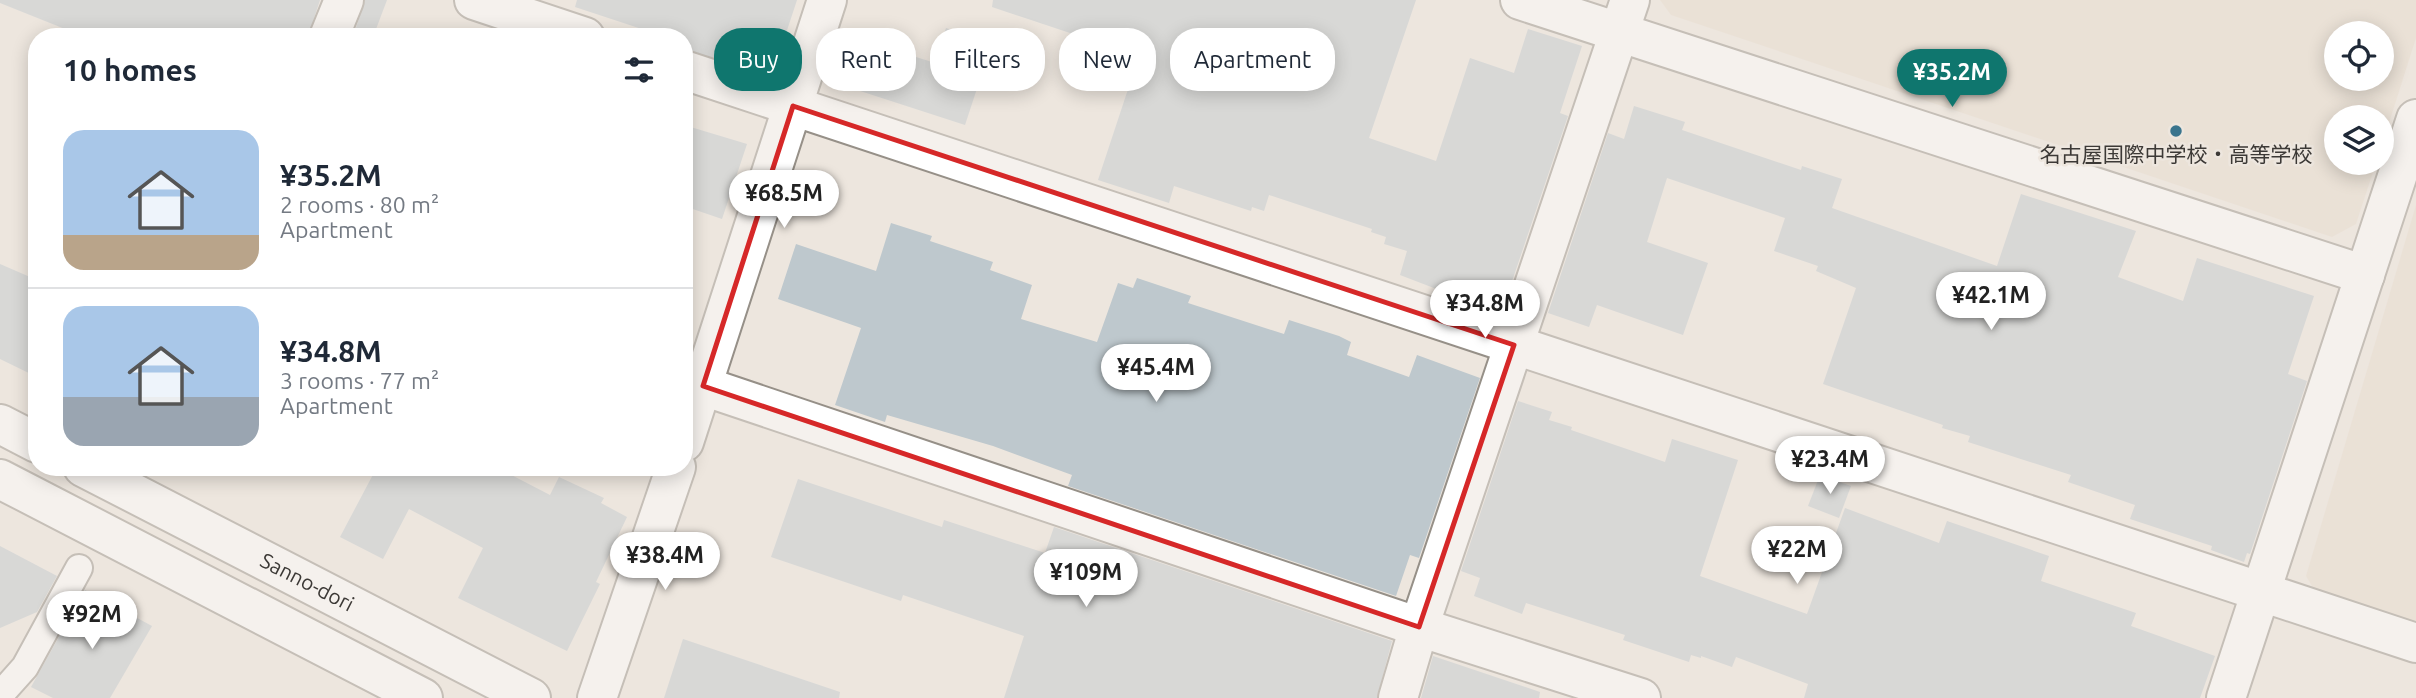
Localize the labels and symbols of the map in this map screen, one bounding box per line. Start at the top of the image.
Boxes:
pin: ¥35.2M [1895,50,2009,109]
marker: 名古屋国際中学校・高等学校 [2168,123,2184,139]
place label: 名古屋国際中学校・高等学校 [2040,142,2313,166]
pin: ¥68.5M [727,170,841,230]
pin: ¥42.1M [1934,272,2048,332]
pin: ¥34.8M [1428,280,1542,340]
pin: ¥45.4M [1099,344,1213,404]
pin: ¥23.4M [1773,436,1887,496]
pin: ¥22M [1756,526,1838,586]
pin: ¥38.4M [608,532,722,592]
street label: Sanno-dori [257,548,358,616]
pin: ¥109M [1037,550,1135,609]
pin: ¥92M [51,592,133,651]

